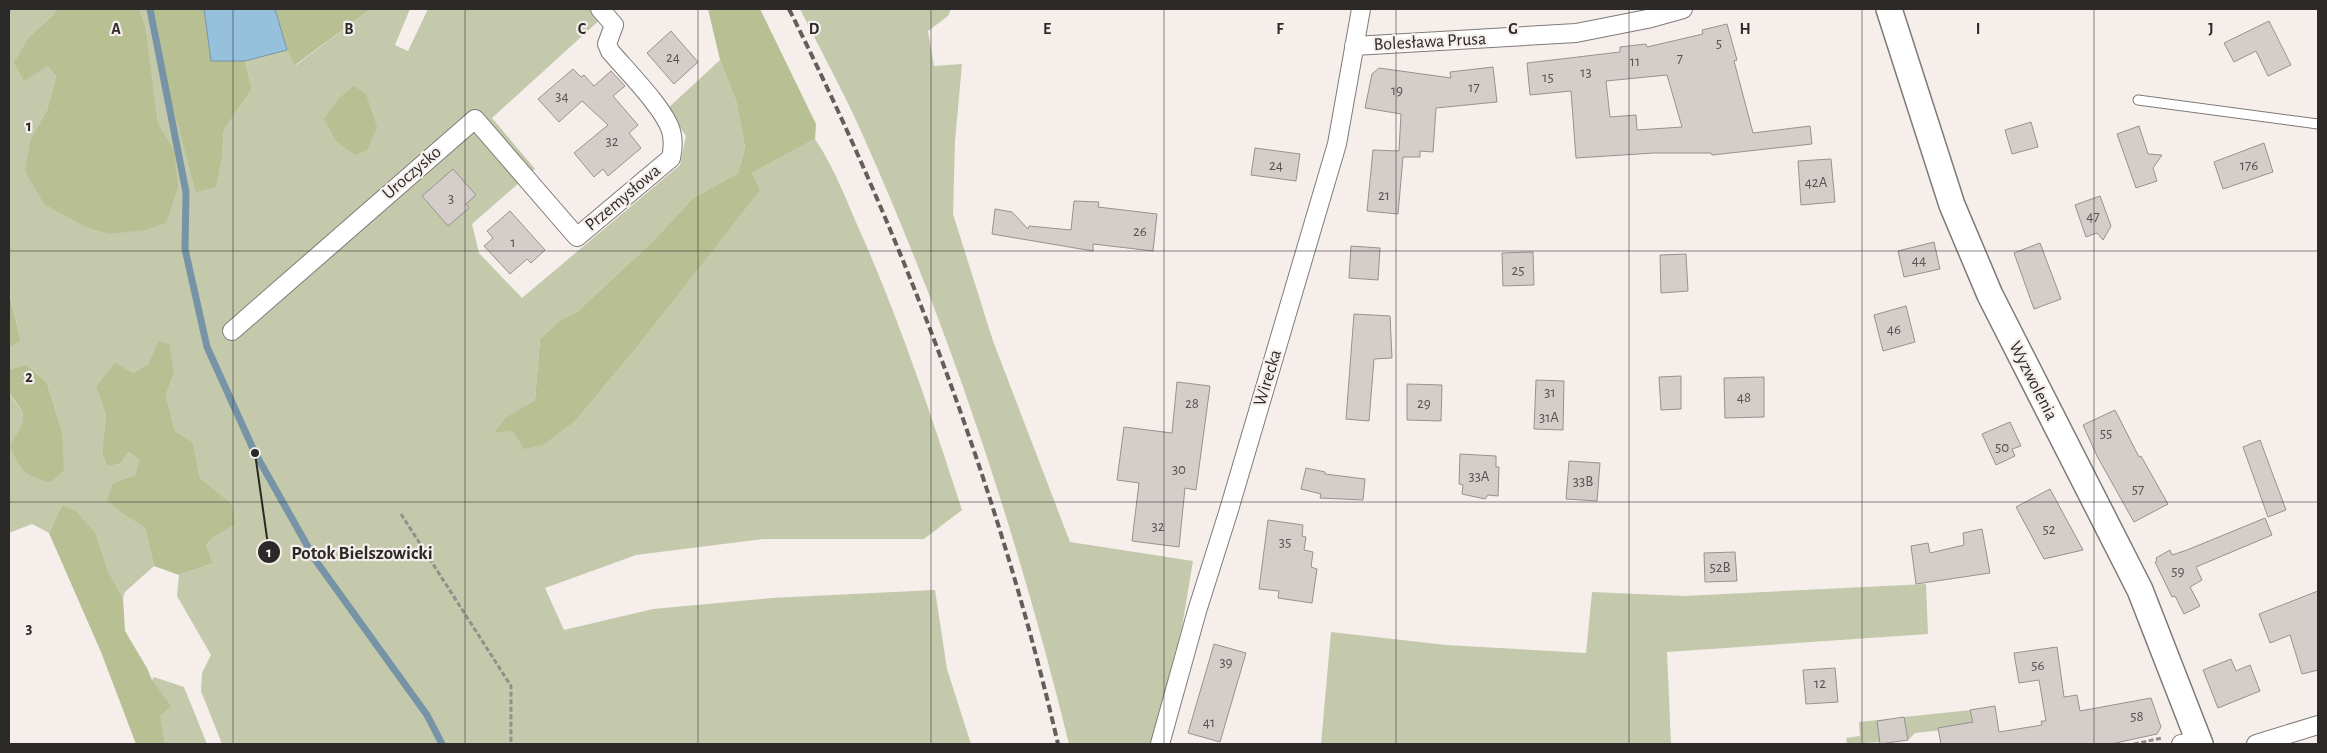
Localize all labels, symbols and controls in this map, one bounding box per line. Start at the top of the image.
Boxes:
text: A [111,21,121,37]
text: B [344,21,354,37]
text: C [578,21,587,37]
text: D [809,21,820,37]
text: E [1043,21,1051,37]
text: F [1276,21,1284,37]
text: G [1508,21,1518,37]
text: H [1739,21,1751,37]
text: I [1976,21,1980,37]
text: J [2208,21,2214,37]
street label: Bolesława Prusa [1373,30,1487,54]
house number: 5 [1716,36,1722,51]
house number: 24 [666,50,680,65]
house number: 7 [1677,51,1683,66]
house number: 11 [1630,54,1640,69]
house number: 13 [1580,65,1592,80]
house number: 15 [1542,70,1554,85]
house number: 17 [1468,80,1480,95]
house number: 19 [1391,83,1403,98]
house number: 34 [555,89,569,104]
text: 1 [26,118,32,134]
house number: 32 [605,134,619,149]
street label: Uroczysko [379,143,445,203]
house number: 24 [1269,158,1283,173]
house number: 176 [2240,158,2258,173]
street label: Przemysłowa [582,161,664,235]
house number: 42A [1805,175,1828,190]
house number: 21 [1378,188,1390,203]
house number: 3 [448,191,454,206]
house number: 47 [2086,209,2100,224]
house number: 26 [1133,224,1147,239]
house number: 1 [510,235,516,250]
house number: 44 [1912,253,1926,268]
house number: 25 [1511,263,1525,278]
house number: 46 [1887,322,1901,337]
street label: Wyzwolenia [2005,339,2061,423]
street label: Wirecka [1251,348,1285,408]
text: 2 [25,369,33,385]
house number: 31 [1544,385,1556,400]
house number: 48 [1737,390,1751,405]
house number: 28 [1185,396,1199,411]
house number: 29 [1417,396,1431,411]
house number: 31A [1539,410,1559,425]
house number: 55 [2100,426,2112,441]
house number: 50 [1995,440,2009,455]
house number: 30 [1172,462,1186,477]
house number: 33A [1468,469,1490,484]
house number: 33B [1573,474,1593,489]
house number: 57 [2132,482,2144,497]
house number: 32 [1151,519,1165,534]
house number: 52 [2042,522,2056,537]
callout: Potok Bielszowicki [256,535,443,569]
house number: 35 [1279,535,1291,550]
text: Potok Bielszowicki [291,544,433,563]
text: 1 [266,545,272,560]
house number: 52B [1709,560,1731,575]
house number: 59 [2171,564,2185,579]
text: 3 [26,620,33,636]
house number: 39 [1219,655,1233,670]
house number: 56 [2031,658,2045,673]
house number: 12 [1814,676,1826,691]
house number: 58 [2130,709,2144,724]
house number: 41 [1203,715,1215,730]

